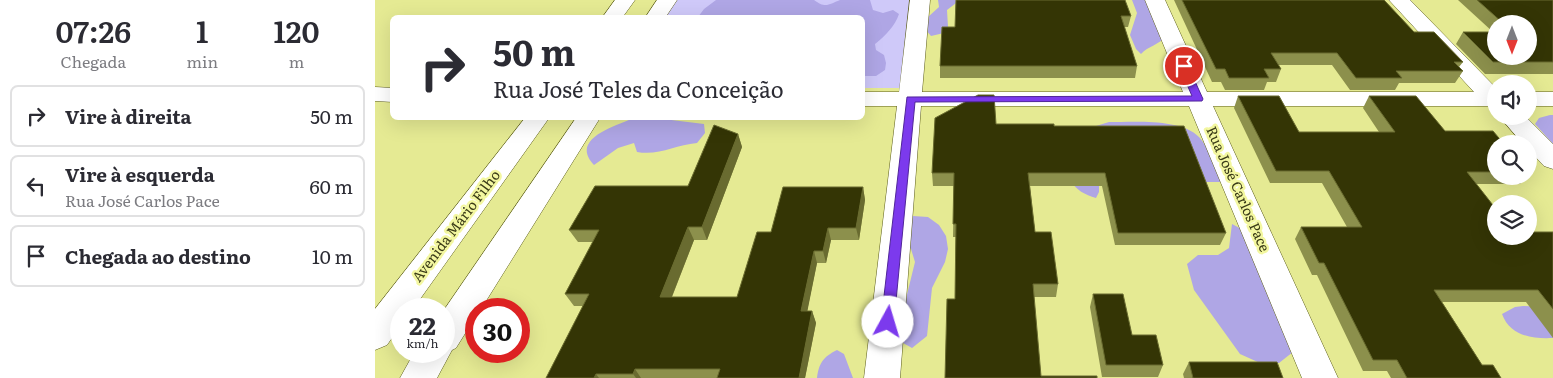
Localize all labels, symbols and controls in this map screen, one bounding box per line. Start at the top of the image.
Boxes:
text: 07:26 [55,8,131,52]
text: 1 [196,8,208,52]
text: 120 [273,8,320,52]
north arrow [1487,15,1537,65]
map controls [1487,15,1537,245]
text: 50 m [493,25,576,77]
icon: right [410,35,475,100]
pin [1163,45,1205,87]
text: Chegada [60,49,126,73]
text: min [187,49,218,73]
text: m [289,49,304,73]
icon: arrive [1170,52,1198,80]
text: Rua José Teles da Conceição [493,72,784,105]
button: sound [1487,75,1537,125]
icon: right [22,102,50,130]
text: Vire à direita [65,102,192,130]
text: 50 m [310,102,353,130]
street label: Rua José Carlos Pace [1202,123,1276,255]
button: search [1487,135,1537,185]
text: Vire à esquerda [65,160,215,188]
street label: Avenida Mário Filho [406,165,504,286]
icon: left [22,172,50,200]
text: 60 m [310,172,353,200]
text: Rua José Carlos Pace [65,188,220,212]
button: layers [1487,195,1537,245]
icon: arrive [22,242,50,270]
text: Chegada ao destino [65,242,251,270]
text: 10 m [312,242,353,270]
position arrow [861,295,913,347]
speed limit sign: 30 [465,298,530,363]
text: 22 [409,306,436,343]
text: km/h [407,334,438,352]

